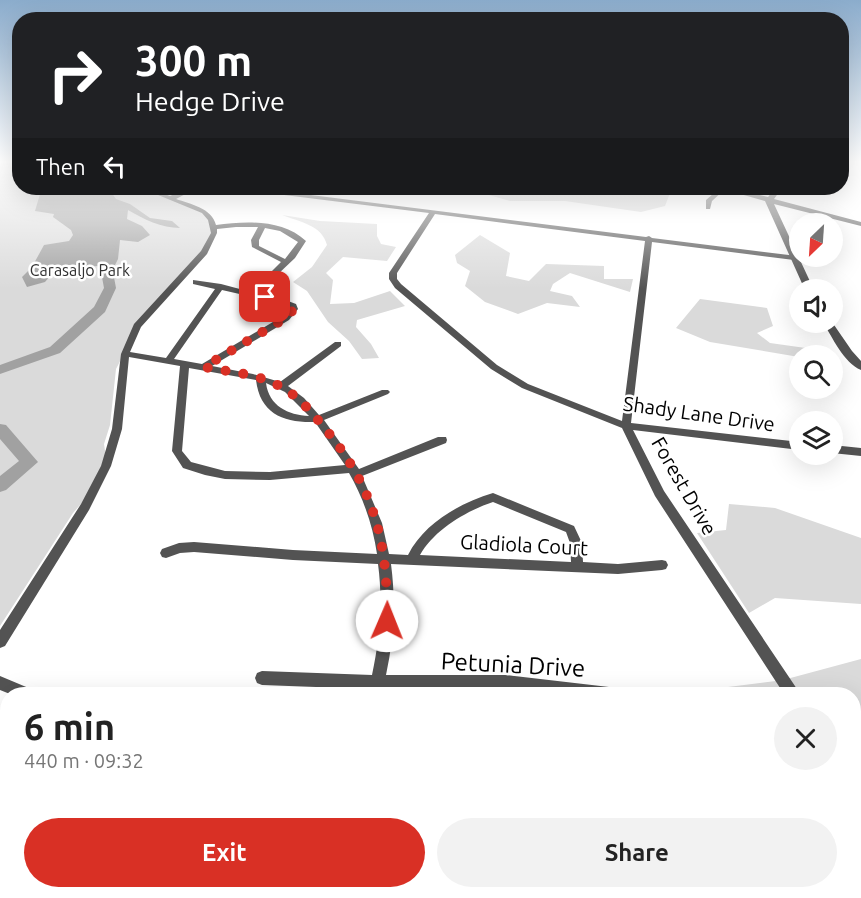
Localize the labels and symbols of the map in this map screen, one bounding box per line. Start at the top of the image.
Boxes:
north arrow [789,213,843,267]
park label: Carasaljo Park [30,261,130,279]
pin [239,271,290,322]
street label: Shady Lane Drive [622,391,776,436]
street label: Forest Drive [647,433,722,539]
street label: Gladiola Court [459,530,589,559]
position arrow [355,589,419,653]
street label: Petunia Drive [440,647,586,682]

